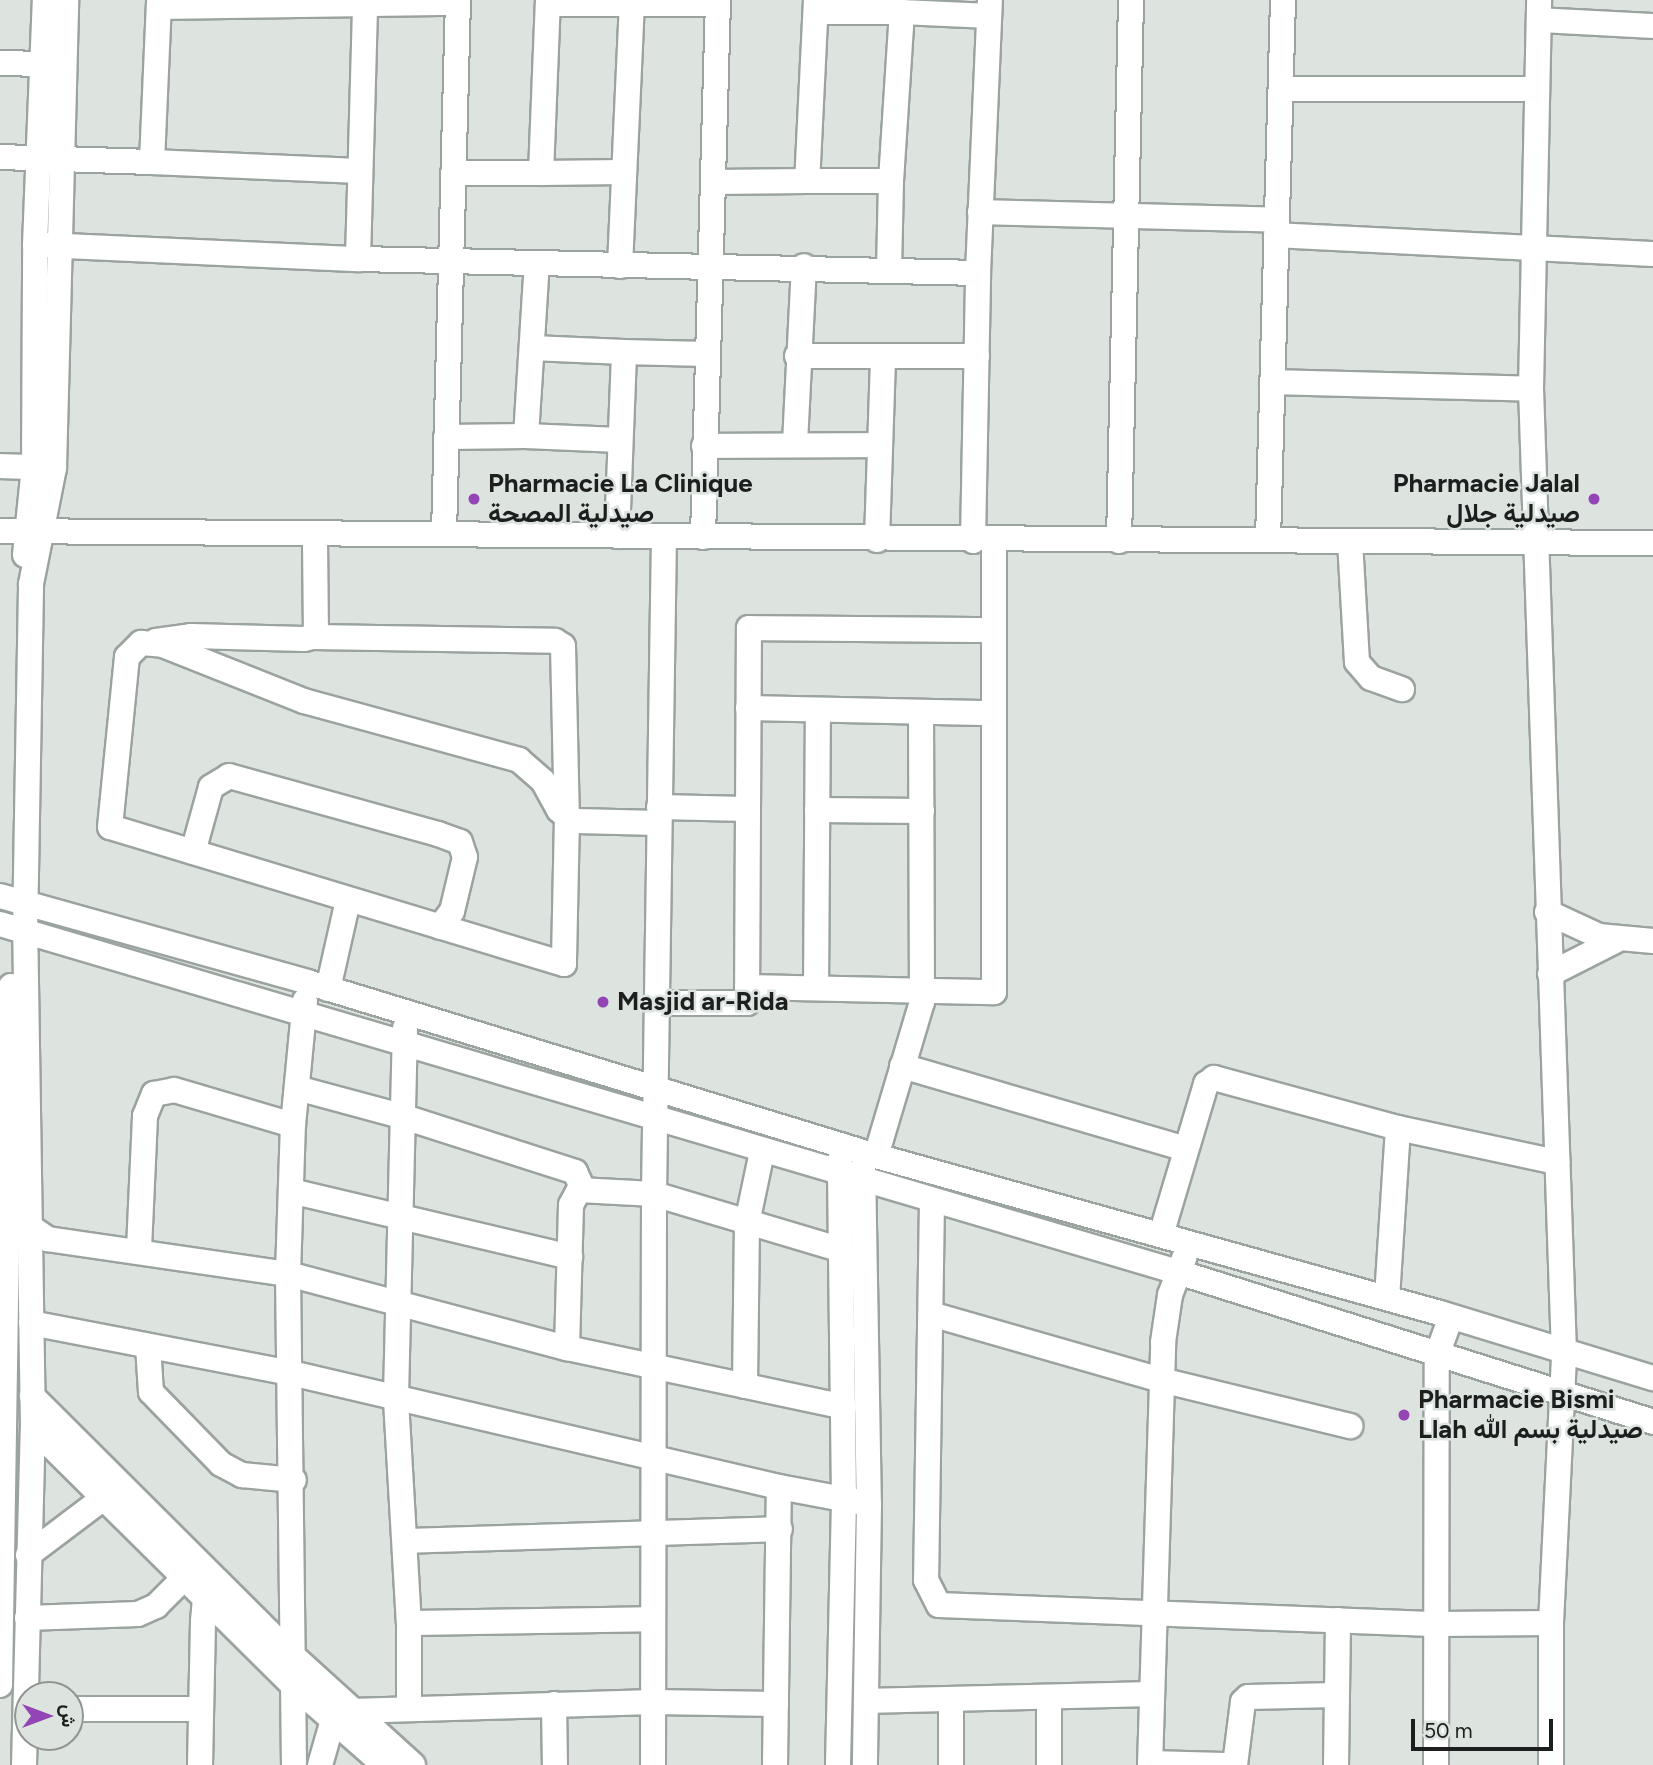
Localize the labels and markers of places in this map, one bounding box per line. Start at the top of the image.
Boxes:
place label: Pharmacie La Clinique صيدلية المصحة [488,468,753,530]
place label: Pharmacie Jalal صيدلية جلال [1393,468,1580,530]
marker: Pharmacie La Clinique صيدلية المصحة [466,491,482,507]
marker: Pharmacie Jalal صيدلية جلال [1586,491,1602,507]
place label: Masjid ar-Rida [617,986,789,1018]
marker: Masjid ar-Rida [595,994,611,1010]
place label: Pharmacie Bismi Llah صيدلية بسم الله [1418,1384,1643,1446]
marker: Pharmacie Bismi Llah صيدلية بسم الله [1396,1407,1412,1423]

